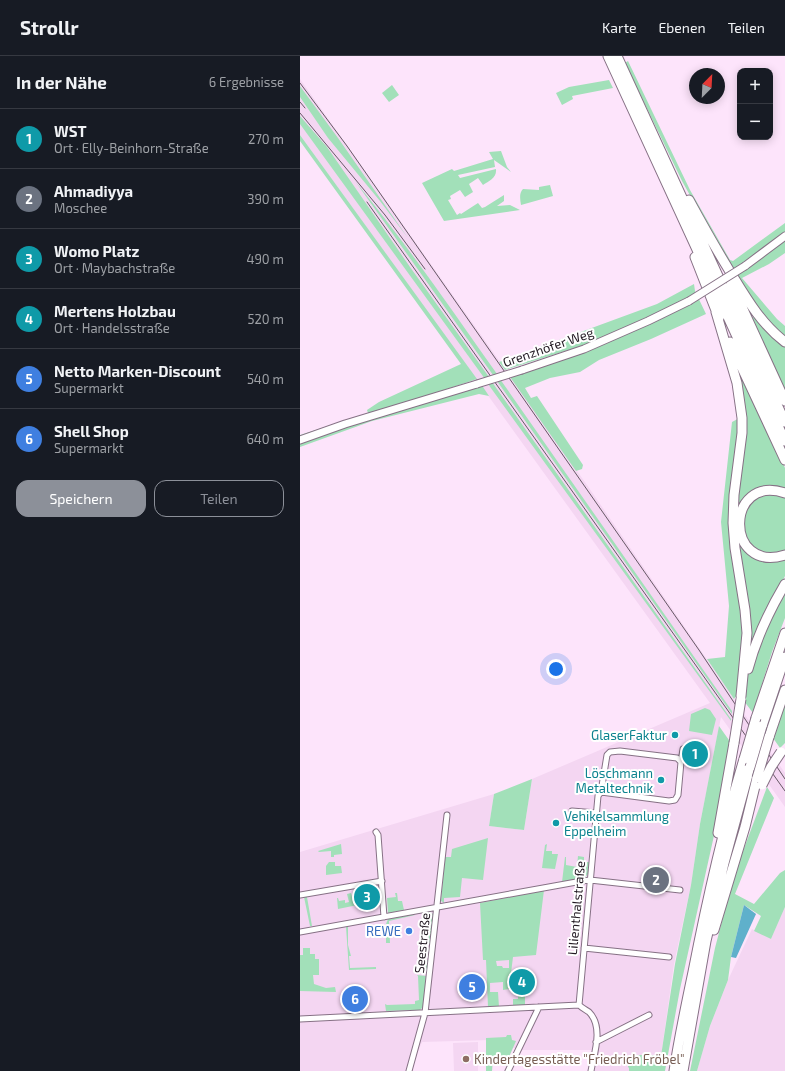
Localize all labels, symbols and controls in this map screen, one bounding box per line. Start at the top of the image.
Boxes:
text: Strollr [20,16,79,39]
text: Karte [602,19,637,36]
text: Ebenen [659,19,706,36]
text: Teilen [728,19,765,36]
north arrow [689,68,725,104]
map controls [737,68,773,140]
button: + [737,68,773,104]
text: In der Nähe [16,72,107,92]
text: 6 Ergebnisse [209,74,284,90]
button: − [737,104,773,140]
text: WST [54,122,86,140]
text: 1 [26,131,32,147]
text: 270 m [248,131,284,147]
text: Ort · Elly-Beinhorn-Straße [54,140,209,156]
text: Ahmadiyya [54,182,133,200]
text: 2 [25,191,33,207]
text: 390 m [247,191,284,207]
text: Moschee [54,200,107,216]
text: Womo Platz [54,242,139,260]
text: 3 [25,251,33,267]
text: 490 m [246,251,284,267]
text: Ort · Maybachstraße [54,260,175,276]
text: Mertens Holzbau [54,302,176,320]
text: 4 [25,311,33,327]
text: 520 m [248,311,284,327]
text: Ort · Handelsstraße [54,320,170,336]
street label: Grenzhöfer Weg [500,324,596,370]
text: Netto Marken-Discount [54,362,221,380]
text: 5 [25,371,33,387]
text: 540 m [247,371,284,387]
text: Supermarkt [54,380,124,396]
text: Shell Shop [54,422,129,440]
text: 6 [25,431,33,447]
text: 640 m [246,431,284,447]
text: Supermarkt [54,440,124,456]
button: Speichern [16,480,146,517]
button: Teilen [154,480,284,517]
your location [546,659,566,679]
place label: GlaserFaktur [591,727,667,743]
marker: GlaserFaktur [670,730,680,740]
pin: 1 [682,739,708,769]
place label: Löschmann Metaltechnik [576,765,653,796]
marker: Löschmann Metaltechnik [656,775,666,785]
place label: Vehikelsammlung Eppelheim [564,808,669,839]
marker: Vehikelsammlung Eppelheim [551,818,561,828]
street label: Lilienthalstraße [564,860,588,956]
pin: 2 [643,865,669,895]
pin: 3 [354,882,380,912]
street label: Seestraße [411,912,433,974]
place label: REWE [366,923,401,939]
marker: REWE [404,926,414,936]
pin: 4 [509,967,535,997]
pin: 5 [459,972,485,1002]
pin: 6 [342,984,368,1014]
place label: Kindertagesstätte "Friedrich Fröbel" [474,1051,685,1067]
marker: Kindertagesstätte "Friedrich Fröbel" [461,1054,471,1064]

